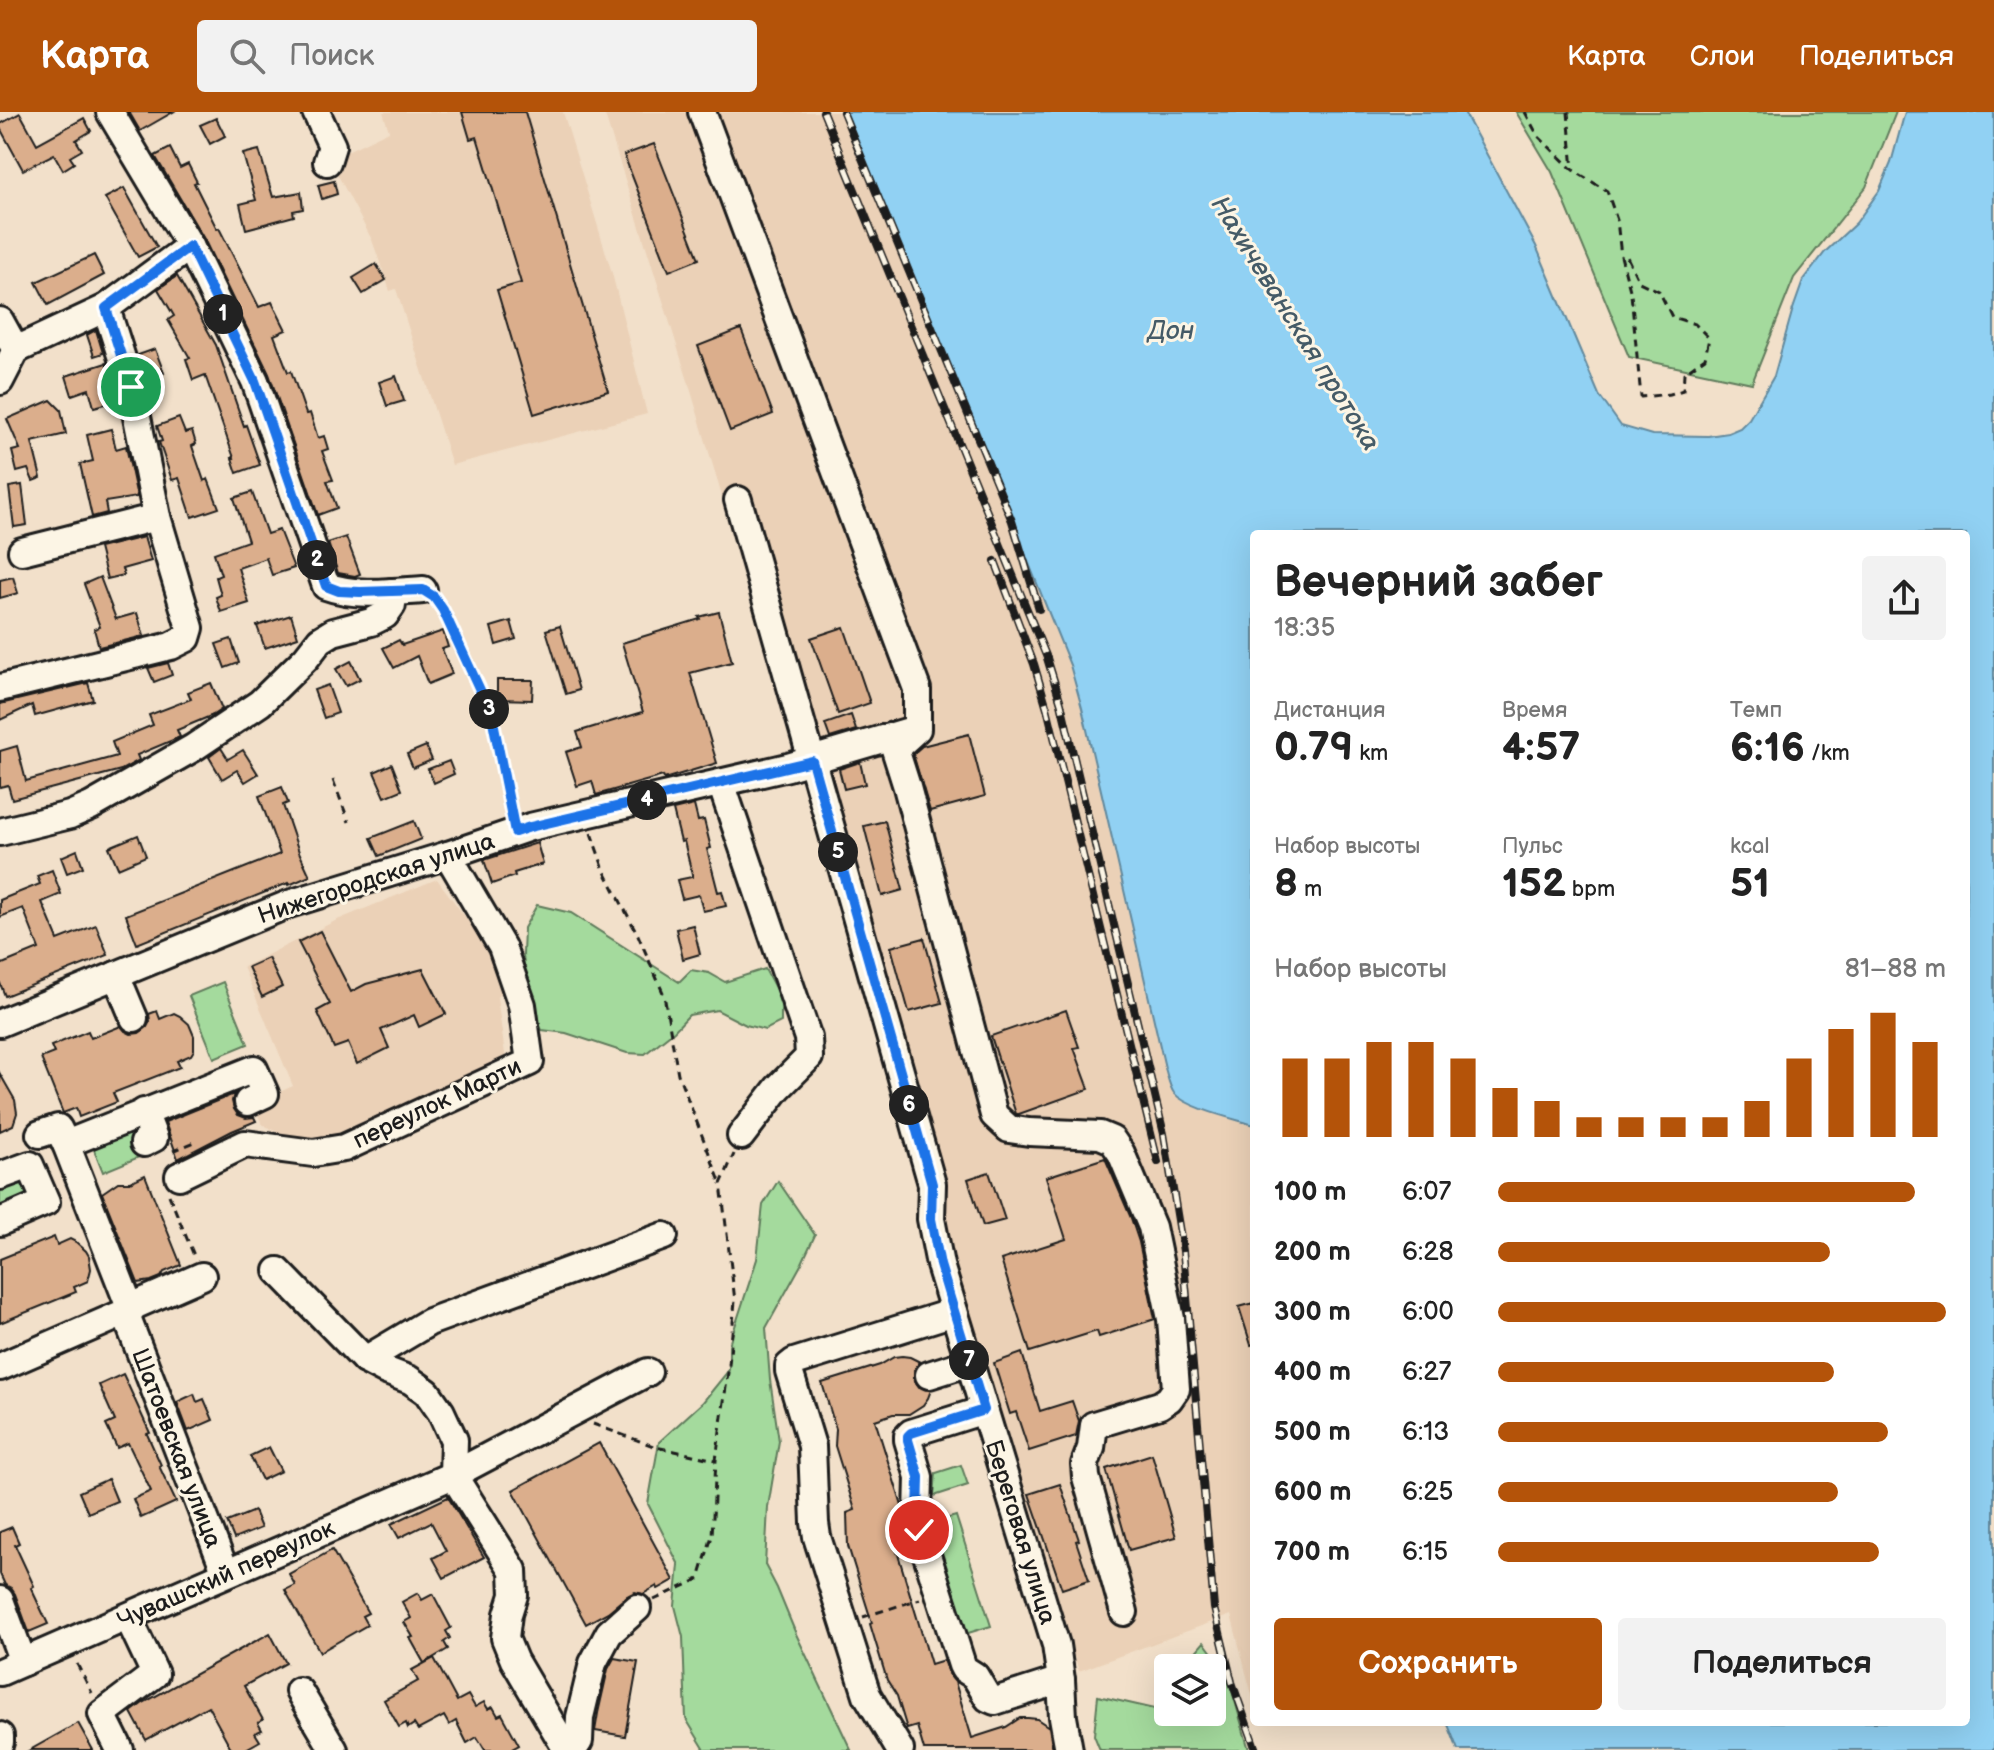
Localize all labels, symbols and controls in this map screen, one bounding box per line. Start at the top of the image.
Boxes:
search box [197,20,757,92]
text: Карта [40,34,149,79]
icon: search [225,34,269,78]
text: Поиск [289,38,375,74]
text: Карта [1567,40,1646,73]
text: Слои [1690,40,1755,73]
text: Поделиться [1799,40,1954,73]
water label: Нахичеванская протока [1204,191,1386,457]
pin: 1 [203,294,243,334]
text: 1 [218,300,228,327]
water label: Дон [1146,316,1195,347]
pin [97,353,165,421]
icon: arrive [109,365,153,409]
pin: 2 [297,540,337,580]
text: 2 [310,546,324,573]
text: Вечерний забег [1274,556,1603,609]
button: share [1862,556,1946,640]
text: 18:35 [1274,613,1335,644]
pin: 3 [469,689,509,729]
text: 3 [483,695,495,722]
text: Дистанция [1274,697,1385,724]
text: Время [1502,697,1567,724]
text: Темп [1730,697,1782,724]
text: 0.79 [1274,724,1353,772]
text: 4:57 [1502,724,1580,772]
text: 6:16 [1730,724,1805,772]
text: km [1353,740,1388,767]
text: /km [1805,740,1850,767]
pin: 4 [627,780,667,820]
text: 4 [641,786,653,813]
street label: Нижегородская улица [254,827,498,930]
pin: 5 [818,832,858,872]
text: Набор высоты [1274,833,1420,860]
text: Пульс [1502,833,1563,860]
text: kcal [1730,833,1769,860]
text: 5 [832,838,844,865]
text: 8 [1274,860,1298,908]
text: 152 [1502,860,1566,908]
text: 51 [1730,860,1770,908]
text: m [1298,876,1322,903]
text: bpm [1566,876,1615,903]
text: Набор высоты [1274,954,1447,985]
text: 81–88 m [1845,954,1946,985]
street label: переулок Марти [348,1052,526,1155]
pin: 6 [889,1085,929,1125]
text: 6 [902,1091,916,1118]
text: 100 m [1274,1177,1347,1208]
text: 6:07 [1402,1177,1451,1208]
text: 200 m [1274,1237,1351,1268]
text: 6:28 [1402,1237,1454,1268]
text: 300 m [1274,1297,1351,1328]
text: 6:00 [1402,1297,1454,1328]
pin: 7 [949,1340,989,1380]
street label: Шатоевская улица [125,1344,228,1552]
text: 7 [963,1346,975,1373]
text: 400 m [1274,1357,1351,1388]
text: 6:27 [1402,1357,1451,1388]
text: 500 m [1274,1417,1351,1448]
text: 6:13 [1402,1417,1449,1448]
street label: Береговая улица [979,1436,1062,1628]
text: 600 m [1274,1477,1351,1508]
text: 6:25 [1402,1477,1453,1508]
pin [885,1496,953,1564]
icon: check [897,1508,941,1552]
street label: Чувашский переулок [113,1513,339,1635]
text: 700 m [1274,1537,1350,1568]
text: 6:15 [1402,1537,1448,1568]
button: Сохранить [1274,1618,1602,1710]
button: Поделиться [1618,1618,1946,1710]
map controls [1154,1654,1226,1726]
button: layers [1154,1654,1226,1726]

